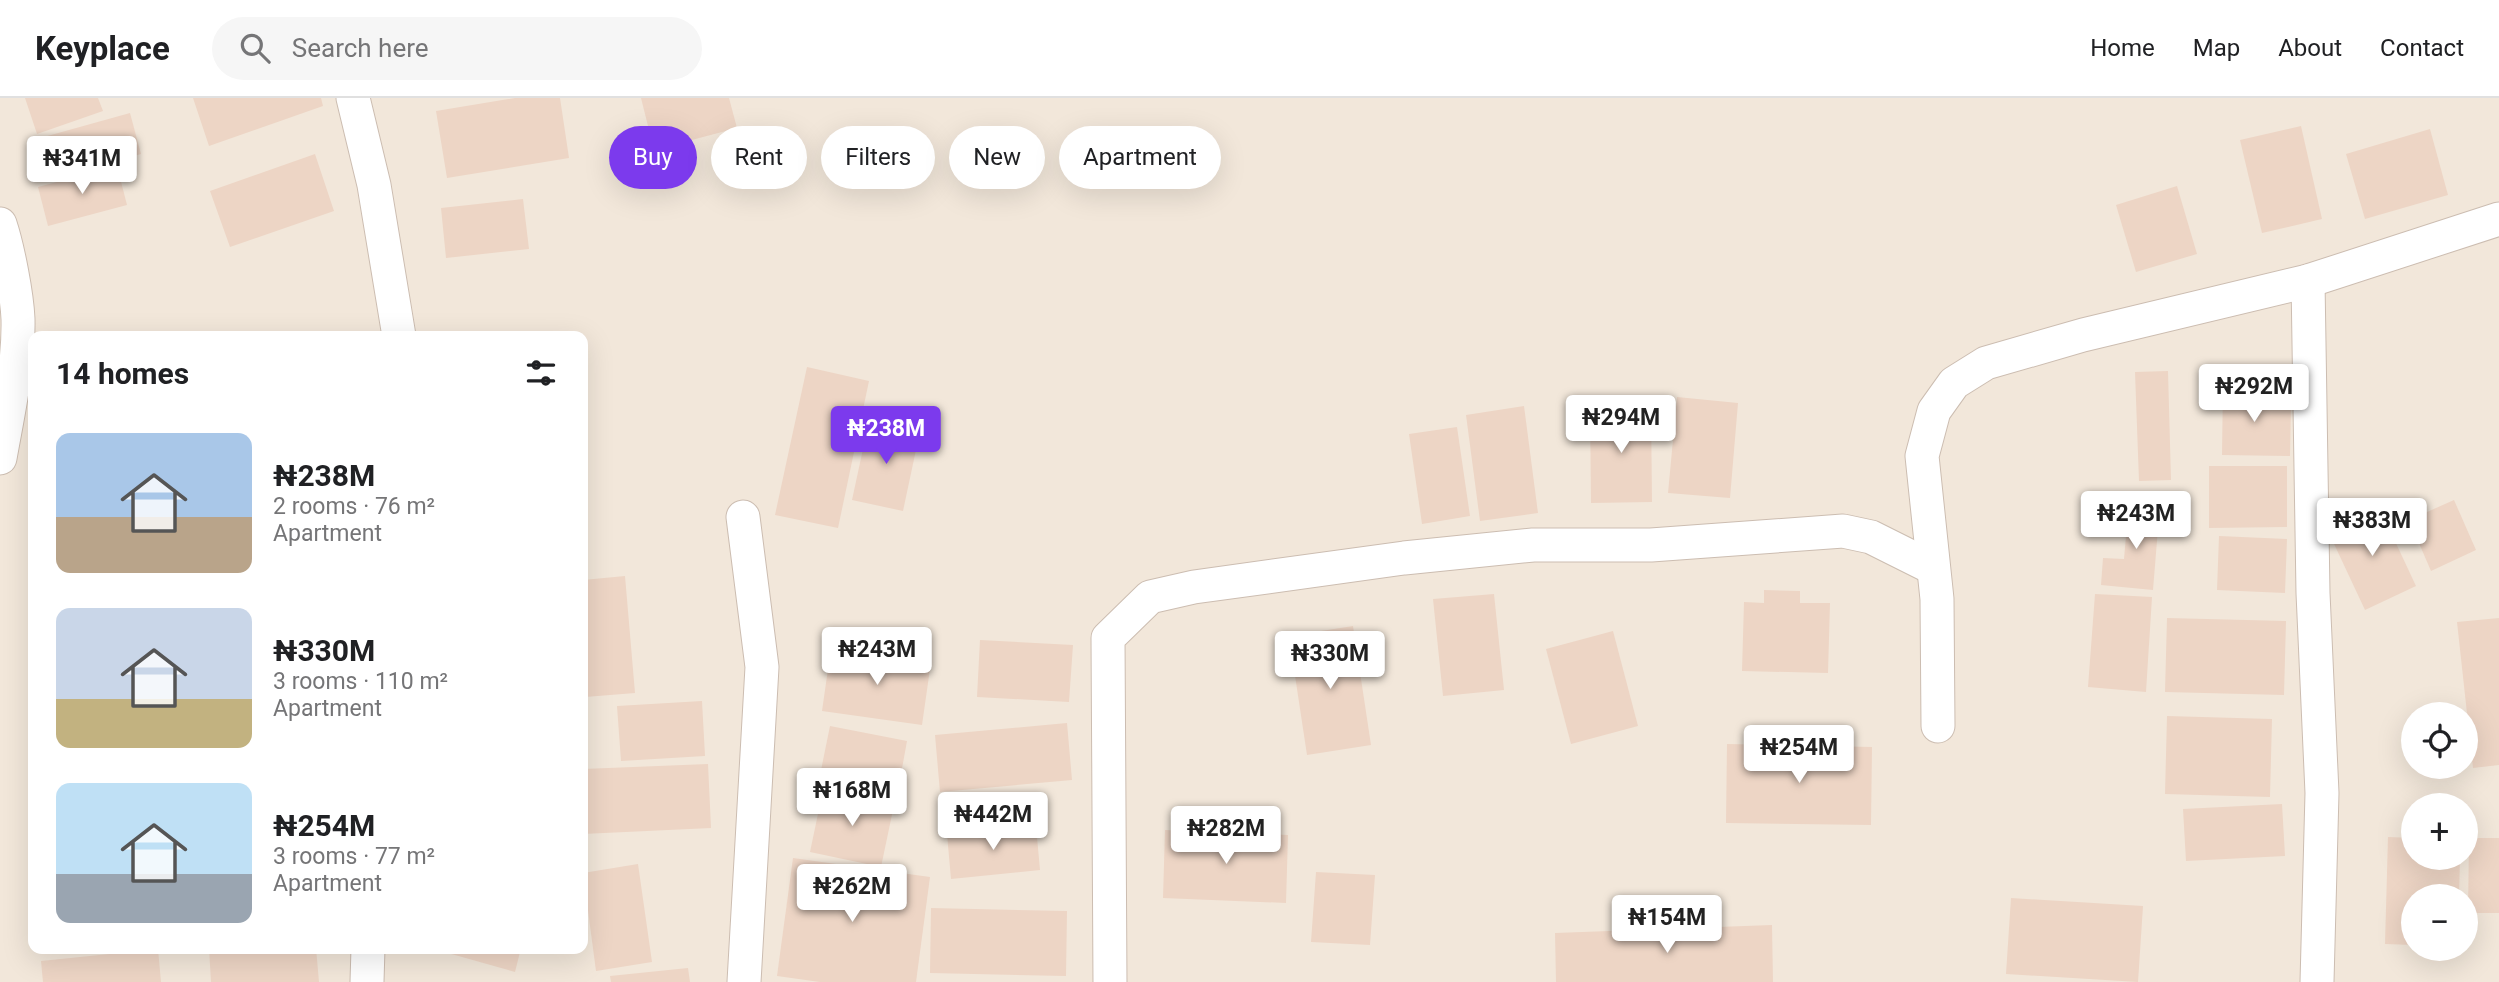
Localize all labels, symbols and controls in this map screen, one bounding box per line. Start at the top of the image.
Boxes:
search box [212,17,702,80]
text: Keyplace [35,29,170,68]
icon: search [236,29,274,67]
text: Search here [292,33,429,63]
text: Home [2090,34,2155,62]
text: Map [2193,34,2240,62]
text: About [2278,34,2342,62]
text: Contact [2380,34,2464,62]
chip: Buy [609,126,697,189]
chip: Rent [711,126,807,189]
chip: Filters [821,126,935,189]
chip: New [949,126,1045,189]
chip: Apartment [1059,126,1221,189]
pin: ₦341M [33,136,131,196]
text: ₦341M [43,145,121,172]
icon: filters [522,354,560,392]
text: 14 homes [56,356,189,391]
pin: ₦292M [2205,364,2303,424]
text: ₦292M [2215,373,2293,400]
pin: ₦294M [1572,396,1670,455]
text: ₦294M [1582,404,1660,431]
pin: ₦238M [837,406,935,466]
text: ₦238M [847,415,925,442]
text: ₦238M [273,458,375,493]
icon: home [112,461,196,545]
pin: ₦243M [2087,491,2185,551]
text: 2 rooms · 76 m² [273,493,435,520]
pin: ₦383M [2323,498,2421,558]
text: ₦243M [2097,500,2175,527]
text: ₦383M [2333,507,2411,534]
text: Apartment [273,520,382,547]
pin: ₦243M [828,628,926,687]
pin: ₦330M [1281,632,1379,691]
text: ₦330M [273,633,375,668]
icon: home [112,636,196,720]
text: ₦243M [838,636,916,663]
text: ₦330M [1291,640,1369,667]
text: 3 rooms · 110 m² [273,668,448,695]
text: Apartment [273,695,382,722]
map controls [2401,702,2478,961]
button: locate [2401,702,2478,779]
pin: ₦254M [1750,726,1848,785]
text: ₦254M [1760,734,1838,761]
pin: ₦168M [803,768,901,828]
text: ₦168M [813,777,891,804]
pin: ₦442M [944,792,1042,852]
button: + [2401,793,2478,870]
text: ₦442M [954,801,1032,828]
pin: ₦282M [1177,806,1275,866]
text: ₦254M [273,808,375,843]
icon: home [112,811,196,895]
text: ₦282M [1187,815,1265,842]
text: 3 rooms · 77 m² [273,843,435,870]
pin: ₦262M [803,864,901,924]
text: Apartment [273,870,382,897]
text: ₦262M [813,873,891,900]
button: − [2401,884,2478,961]
pin: ₦154M [1618,896,1716,955]
text: ₦154M [1628,904,1706,931]

